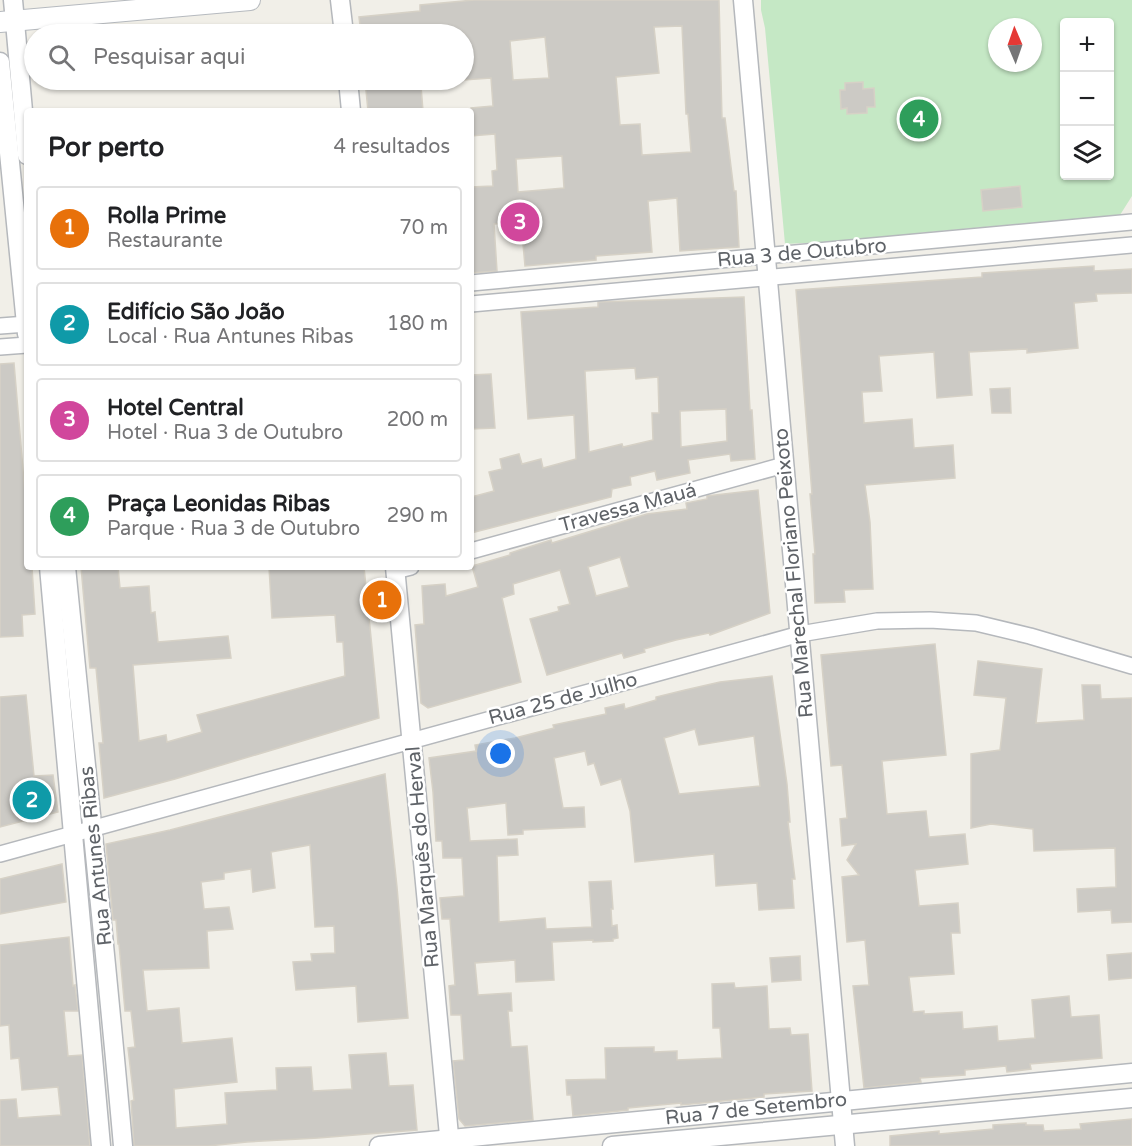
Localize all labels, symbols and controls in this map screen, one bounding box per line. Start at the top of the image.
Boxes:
north arrow [988,18,1042,72]
map controls [1060,18,1114,180]
button: + [1060,18,1114,72]
search box [24,24,474,90]
icon: search [45,41,78,74]
text: Pesquisar aqui [93,44,245,70]
button: − [1060,72,1114,126]
pin: 4 [900,96,938,142]
button: layers [1060,126,1114,180]
text: Por perto [48,132,164,163]
text: 4 resultados [334,135,450,159]
pin: 3 [500,200,540,244]
text: Rolla Prime [107,203,226,229]
text: 1 [63,216,76,240]
text: 70 m [399,216,448,240]
text: Restaurante [107,229,223,253]
street label: Rua 3 de Outubro [716,234,888,272]
text: Edifício São João [107,299,285,325]
text: 2 [63,312,76,336]
text: 180 m [387,312,448,336]
text: Local · Rua Antunes Ribas [107,325,354,349]
text: Hotel Central [107,395,244,421]
text: 3 [63,408,76,432]
text: 200 m [387,408,448,432]
text: Hotel · Rua 3 de Outubro [107,421,343,445]
street label: Rua Marechal Floriano Peixoto [769,427,819,719]
street label: Travessa Mauá [557,478,699,538]
text: Praça Leonidas Ribas [107,491,330,517]
text: 4 [63,504,76,528]
text: 290 m [387,504,448,528]
text: Parque · Rua 3 de Outubro [107,517,360,541]
pin: 1 [362,578,401,622]
street label: Rua 25 de Julho [486,668,640,730]
your location [486,739,515,768]
street label: Rua Marquês do Herval [401,745,445,969]
street label: Rua Antunes Ribas [75,765,117,947]
pin: 2 [12,778,51,822]
street label: Rua 7 de Setembro [664,1088,848,1130]

